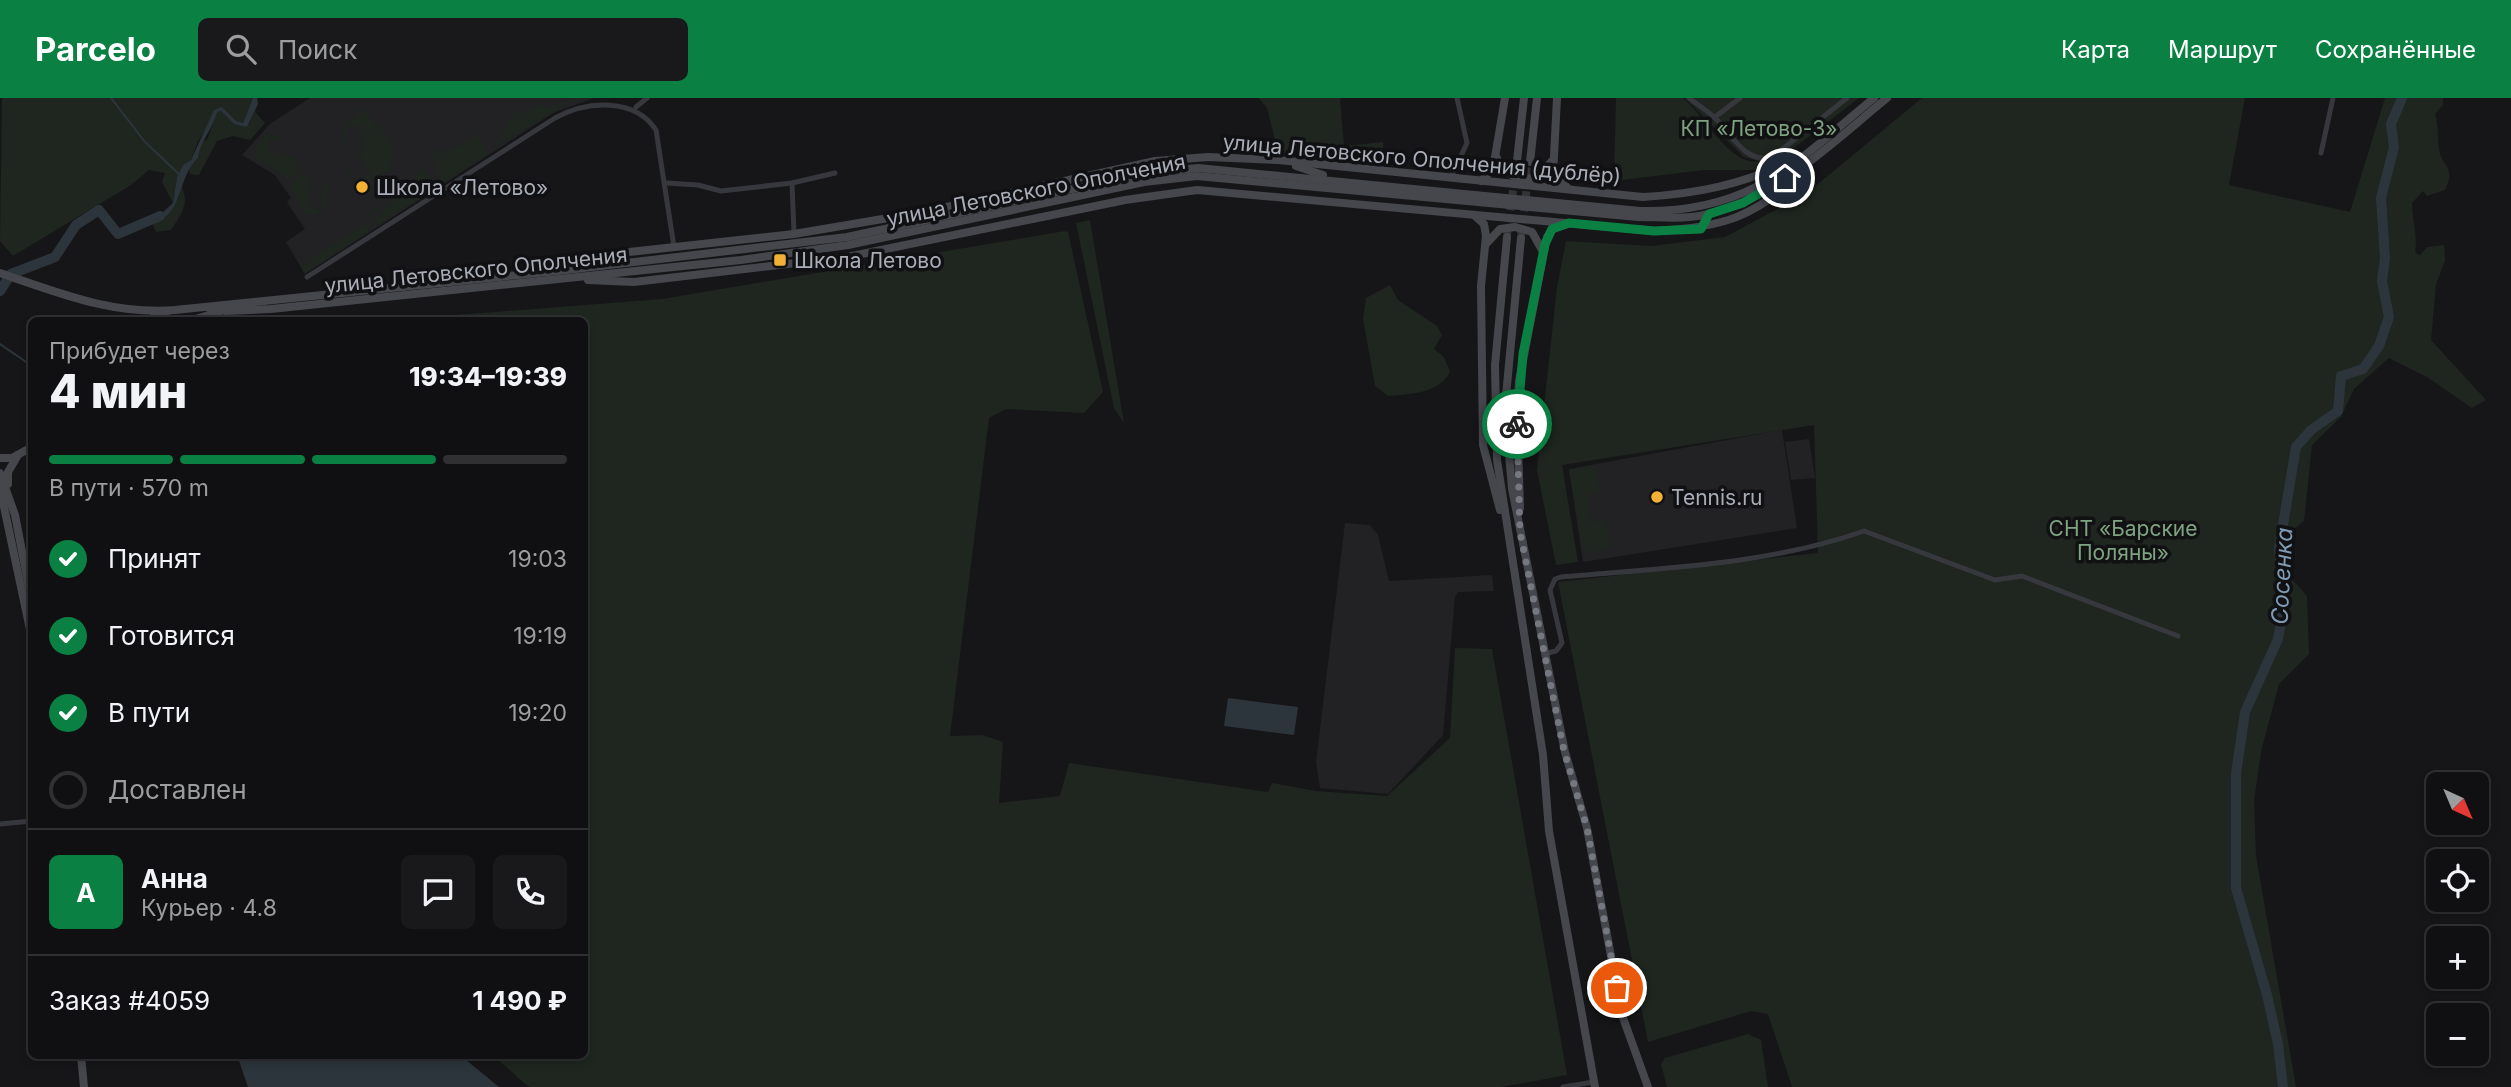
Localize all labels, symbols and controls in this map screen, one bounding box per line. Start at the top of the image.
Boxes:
search box [198,18,688,81]
text: Parcelo [35,29,156,69]
icon: search [222,30,260,68]
text: Поиск [278,34,357,65]
text: Карта [2061,35,2130,64]
text: Маршрут [2168,35,2277,64]
text: Сохранённые [2315,35,2476,64]
park label: КП «Летово-3» [1681,116,1837,141]
street label: улица Летовского Ополчения (дублёр) [1222,129,1622,189]
pin [1755,148,1815,208]
street label: улица Летовского Ополчения [884,149,1188,231]
icon: home [1766,159,1804,197]
place label: Школа «Летово» [376,175,548,200]
marker: Школа «Летово» [354,179,370,195]
street label: улица Летовского Ополчения [323,242,629,298]
place label: Школа Летово [794,248,942,273]
marker: Школа Летово [772,252,788,268]
text: Прибудет через [49,337,230,365]
text: 19:34–19:39 [409,361,567,392]
text: 4 мин [49,363,187,419]
courier [1482,389,1552,459]
icon: bike [1498,405,1536,443]
text: В пути · 570 m [49,474,209,502]
place label: Tennis.ru [1671,485,1763,510]
marker: Tennis.ru [1649,489,1665,505]
park label: СНТ «Барские Поляны» [2049,516,2197,565]
water label: Сосенка [2265,527,2299,625]
icon: check [49,540,87,578]
text: Принят [108,543,201,574]
text: 19:03 [508,545,567,573]
icon: check [49,617,87,655]
text: Готовится [108,620,235,651]
text: 19:19 [513,622,567,650]
icon: check [49,694,87,732]
text: В пути [108,697,190,728]
text: 19:20 [508,699,567,727]
north arrow [2426,772,2488,835]
map controls [2426,772,2489,1066]
text: Доставлен [108,774,247,805]
button: locate [2426,849,2489,912]
button: chat [401,855,475,929]
button: phone [493,855,567,929]
text: Анна [141,863,208,894]
text: А [76,877,96,908]
text: Курьер · 4.8 [141,894,277,922]
button: + [2426,926,2489,989]
pin [1587,958,1647,1018]
icon: bag [1598,969,1636,1007]
text: Заказ #4059 [49,985,210,1016]
text: 1 490 ₽ [472,985,567,1016]
button: − [2426,1003,2489,1066]

